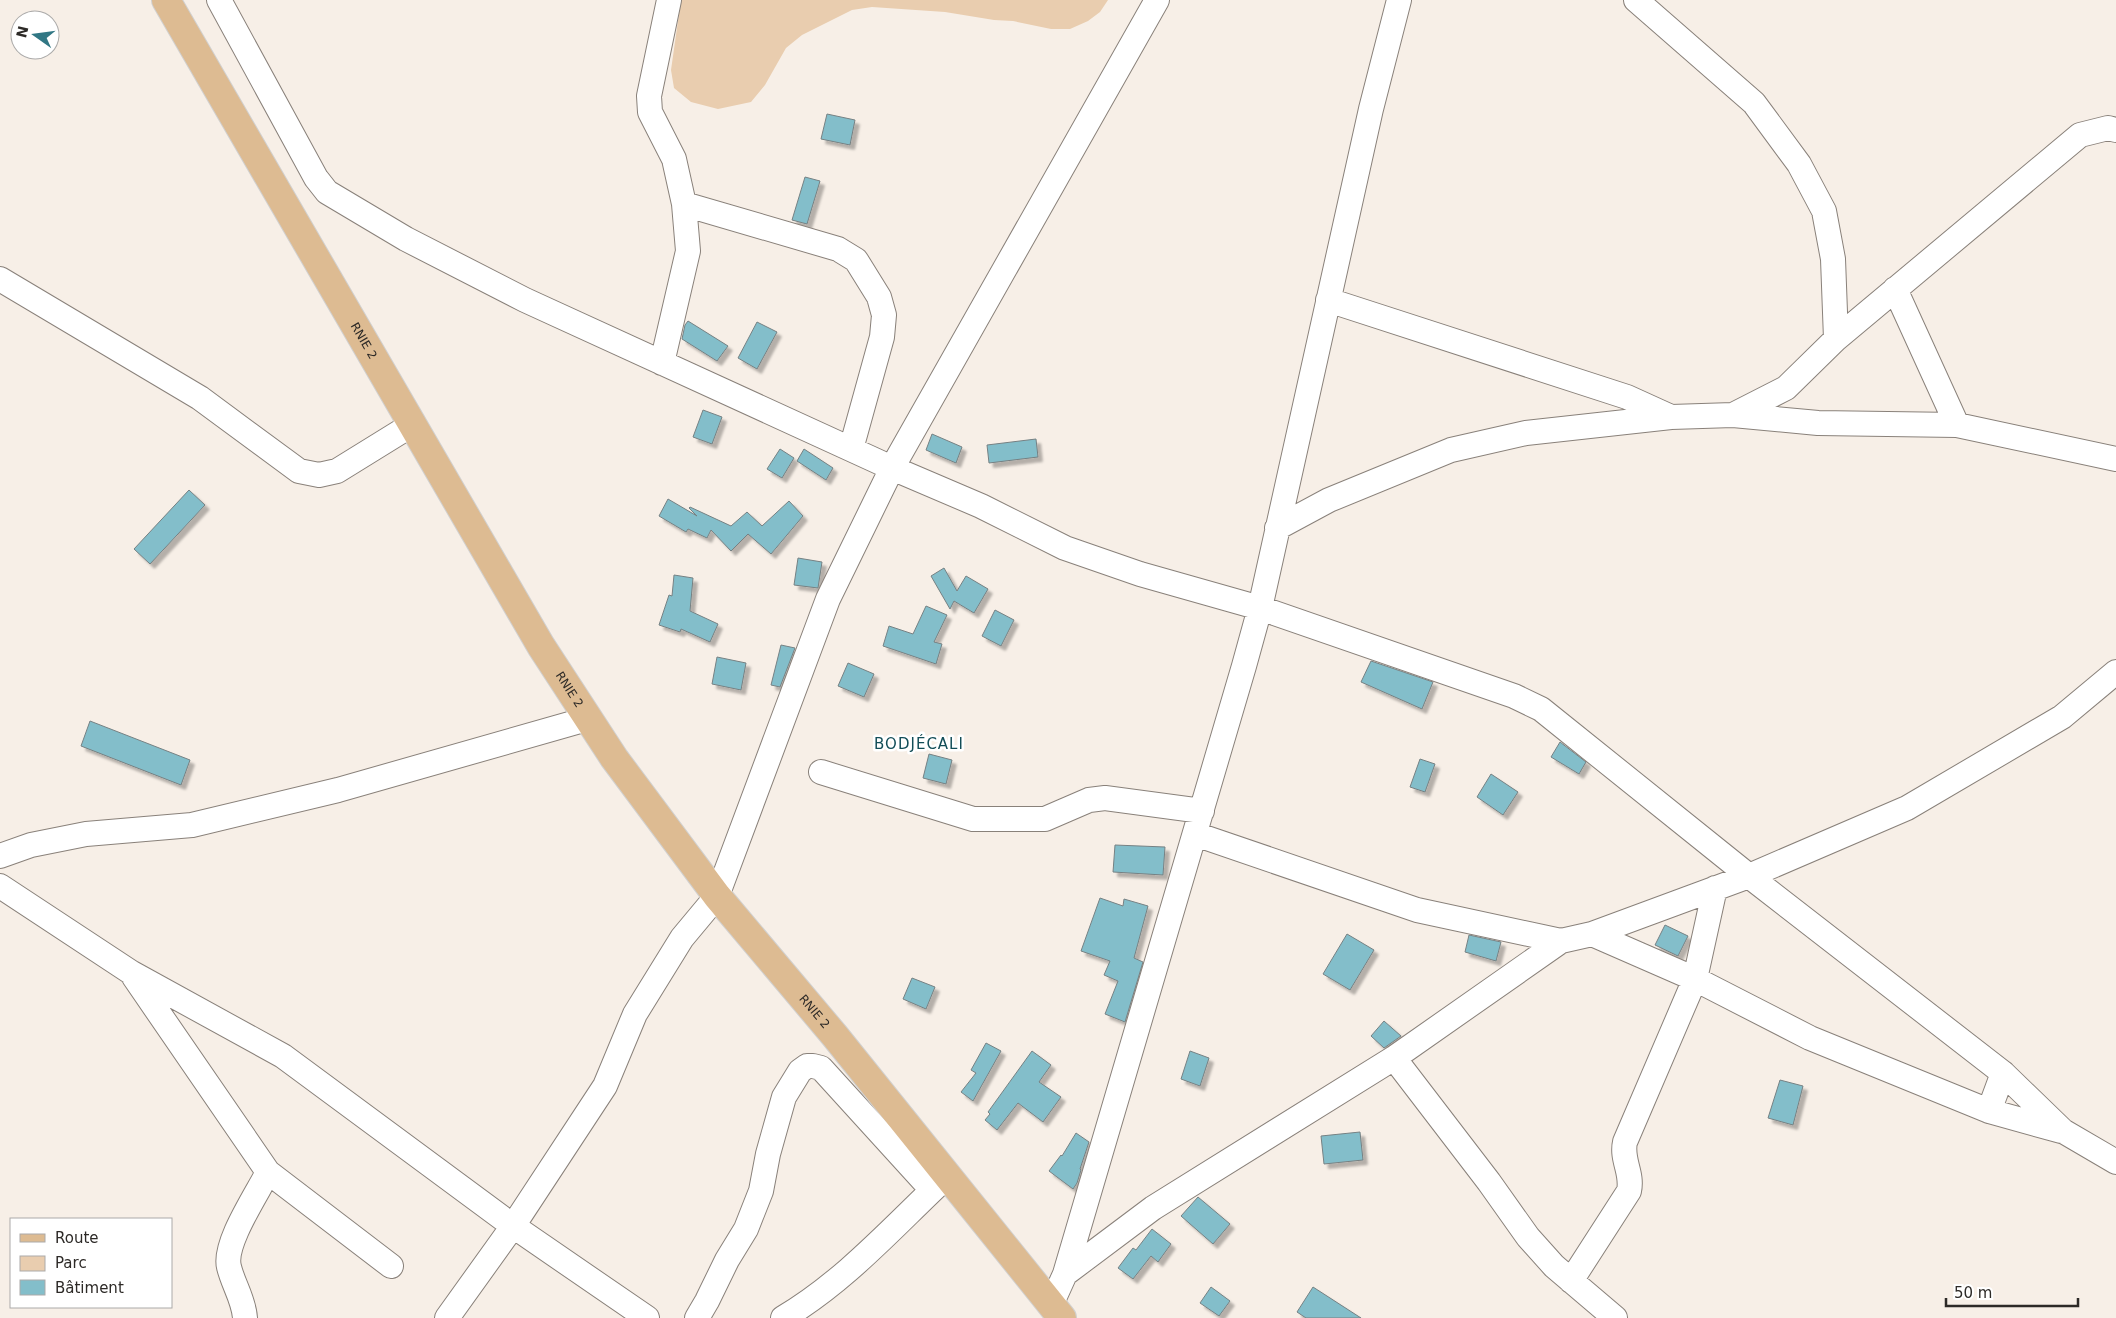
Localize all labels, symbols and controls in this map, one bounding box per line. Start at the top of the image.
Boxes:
north arrow [10,10,60,60]
text: N [13,24,32,39]
street label: RNIE 2 [348,320,380,362]
street label: RNIE 2 [553,669,586,710]
district label: BODJÉCALI [874,734,964,753]
street label: RNIE 2 [796,992,833,1031]
legend [10,1218,172,1308]
text: Route [55,1229,99,1247]
text: Parc [55,1254,87,1272]
scale bar [1946,1276,2078,1308]
text: Bâtiment [55,1279,124,1297]
text: 50 m [1954,1284,1992,1302]

